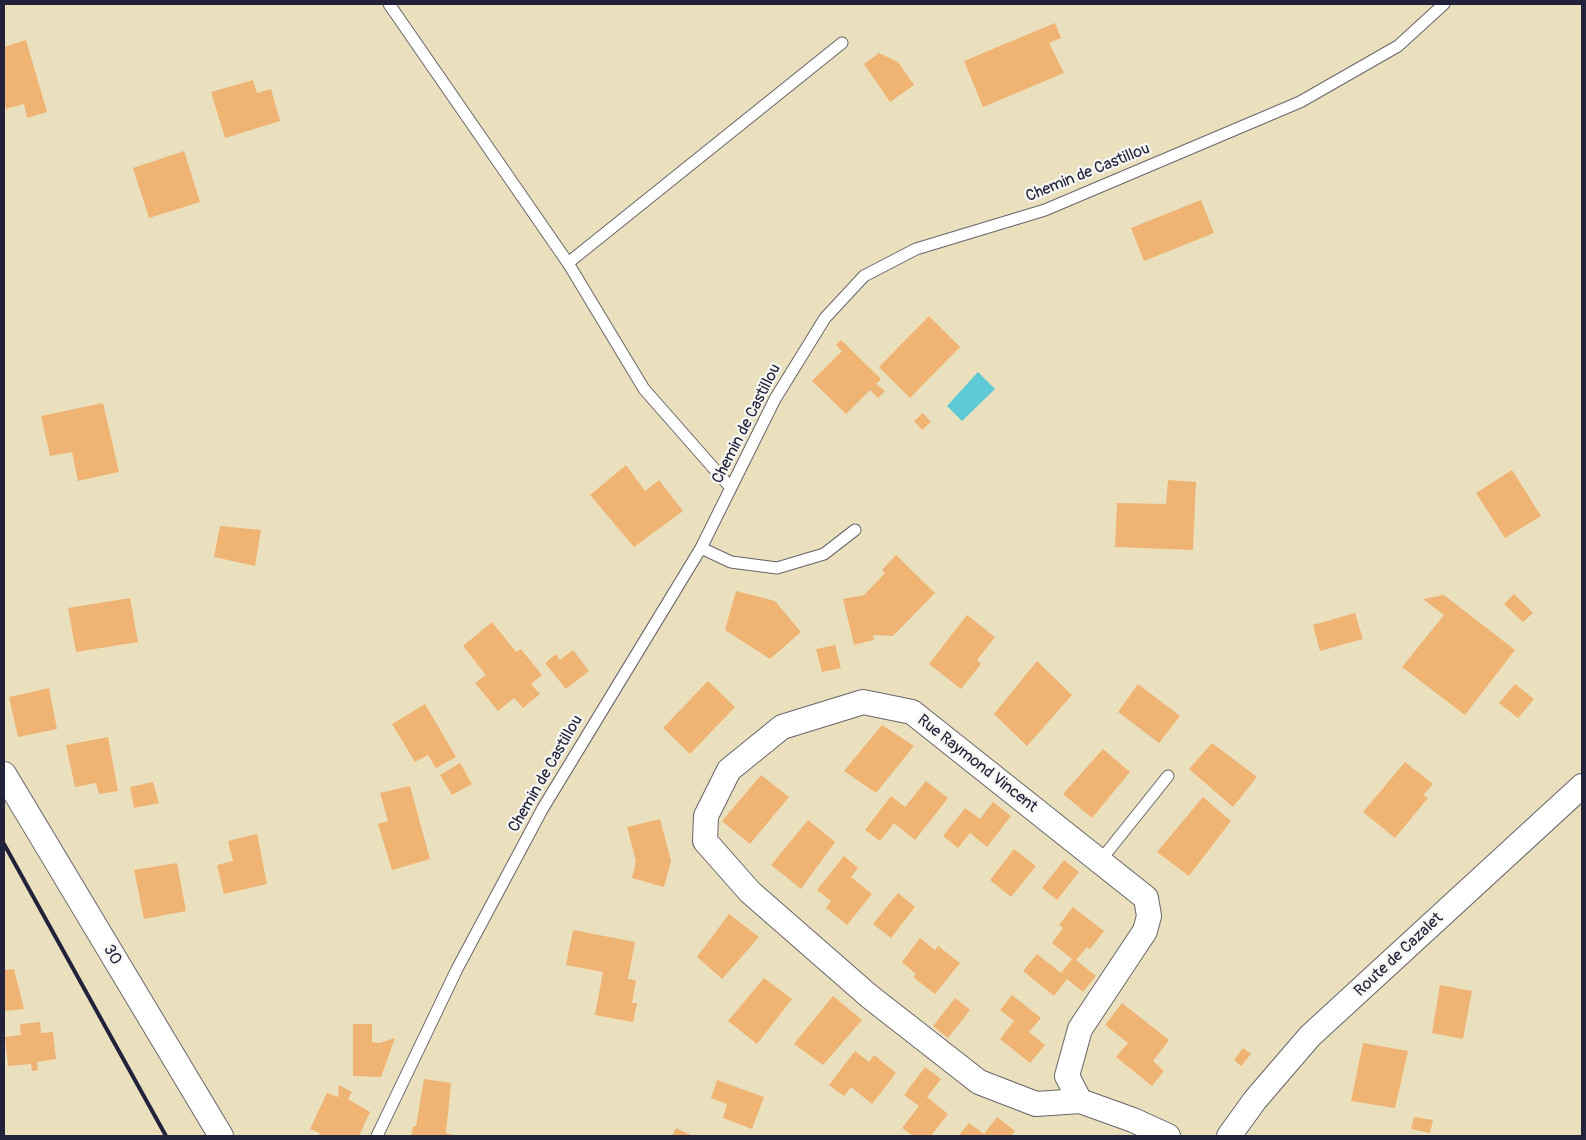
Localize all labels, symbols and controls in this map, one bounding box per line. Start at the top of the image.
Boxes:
street label: Chemin de Castillou [1023,139,1153,207]
street label: Chemin de Castillou [709,361,785,487]
street label: Rue Raymond Vincent [913,711,1041,817]
street label: Chemin de Castillou [505,712,587,836]
street label: Route de Cazalet [1351,909,1447,1001]
street label: 30 [99,942,125,968]

